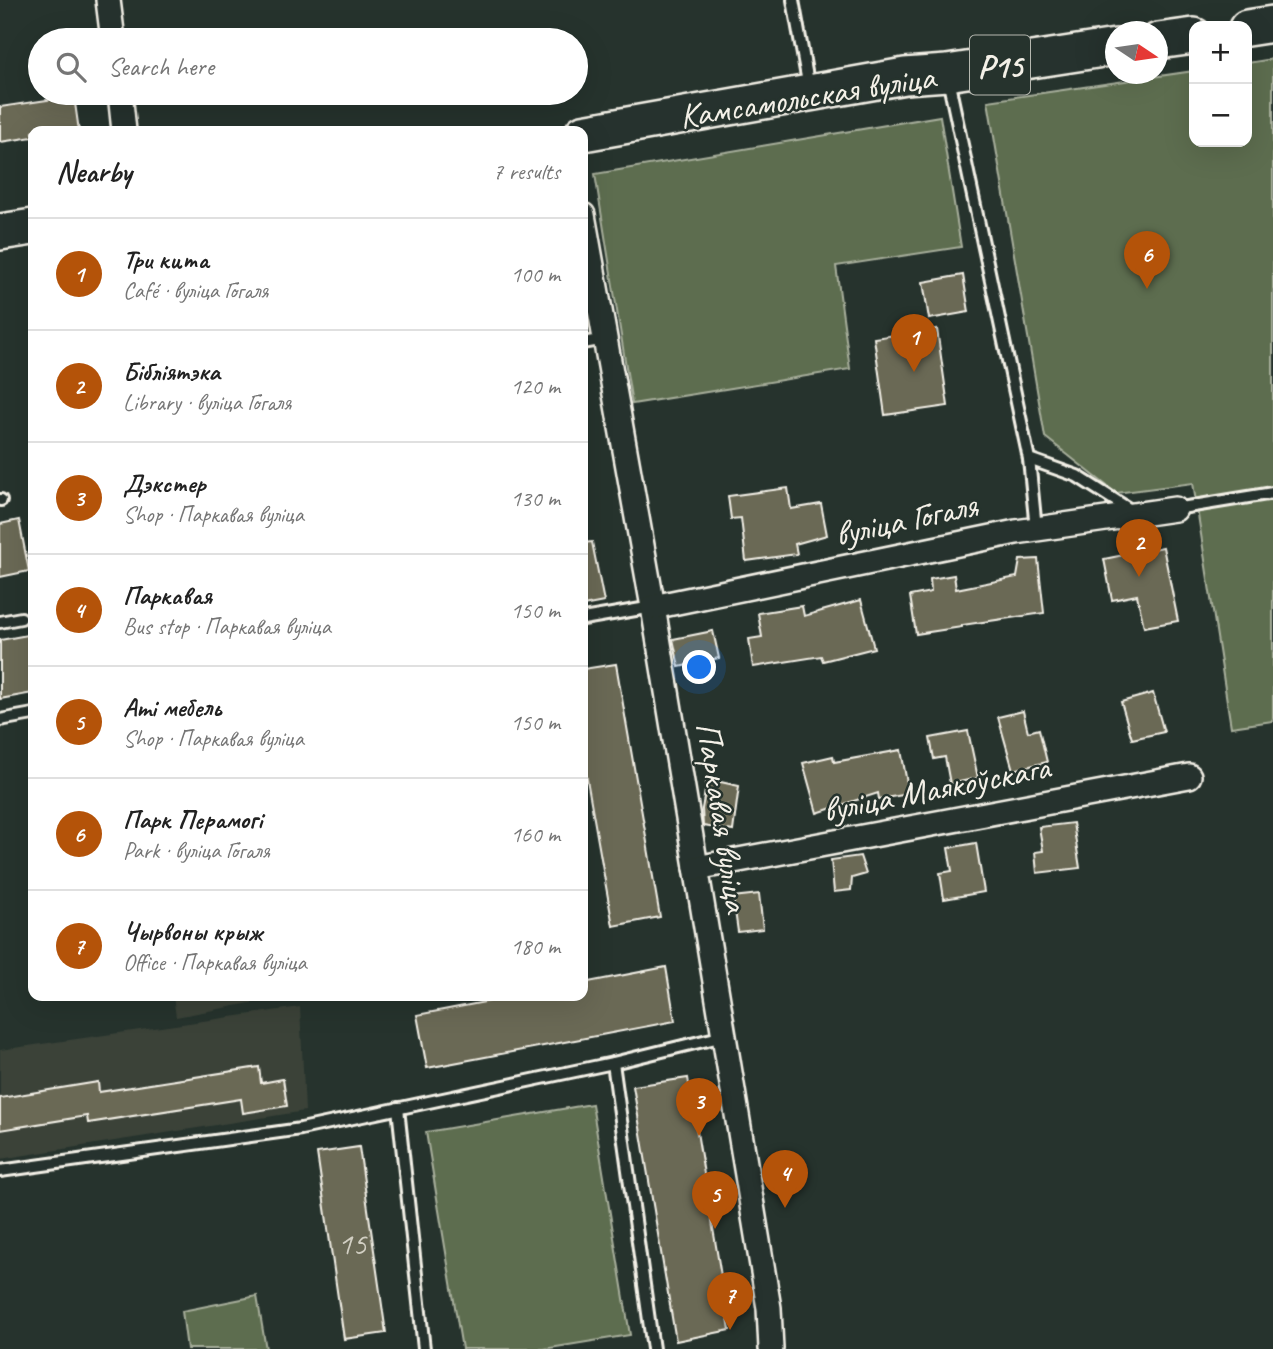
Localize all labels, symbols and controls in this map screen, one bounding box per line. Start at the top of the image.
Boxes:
north arrow [1105,21,1168,84]
map controls [1189,21,1252,147]
button: + [1189,21,1252,84]
search box [28,28,588,105]
road number: Р15 [970,36,1030,94]
icon: search [52,48,90,86]
text: Search here [108,50,214,83]
street label: Камсамольская вуліца [676,54,941,139]
button: − [1189,84,1252,147]
text: Nearby [56,153,132,191]
text: 7 results [493,157,560,186]
pin: 6 [1124,231,1170,289]
text: Три кита [123,243,209,276]
text: 1 [74,260,84,289]
text: 100 m [511,260,560,289]
text: Café · вуліца Гогаля [123,276,268,305]
pin: 1 [891,314,937,372]
text: Бібліятэка [123,355,220,388]
text: 2 [74,372,84,401]
text: 120 m [511,372,560,401]
text: Library · вуліца Гогаля [123,388,291,417]
text: Дэкстер [123,467,205,500]
street label: вуліца Гогаля [831,482,983,557]
text: 3 [74,484,84,513]
text: 130 m [511,484,560,513]
text: Shop · Паркавая вуліца [123,500,304,529]
pin: 2 [1116,519,1162,577]
text: Паркавая [123,579,212,612]
text: 4 [74,596,84,625]
text: 150 m [511,596,560,625]
text: Bus stop · Паркавая вуліца [123,612,331,641]
your location [682,650,716,684]
text: Ami мебель [123,691,221,724]
text: 5 [74,708,84,737]
text: 150 m [511,708,560,737]
street label: Паркавая вуліца [685,719,760,918]
text: Shop · Паркавая вуліца [123,724,304,753]
street label: вуліца Маякоўскага [819,744,1055,833]
text: Парк Перамогі [123,803,262,836]
text: 6 [74,820,84,849]
text: 160 m [511,820,560,849]
text: Park · вуліца Гогаля [123,836,270,865]
text: Чырвоны крыж [123,915,262,948]
text: 7 [74,932,84,961]
text: 180 m [511,932,560,961]
text: Office · Паркавая вуліца [123,948,307,977]
pin: 3 [676,1078,722,1136]
pin: 4 [762,1150,808,1208]
pin: 5 [692,1171,738,1229]
house number: 15 [338,1223,368,1264]
pin: 7 [707,1272,753,1330]

